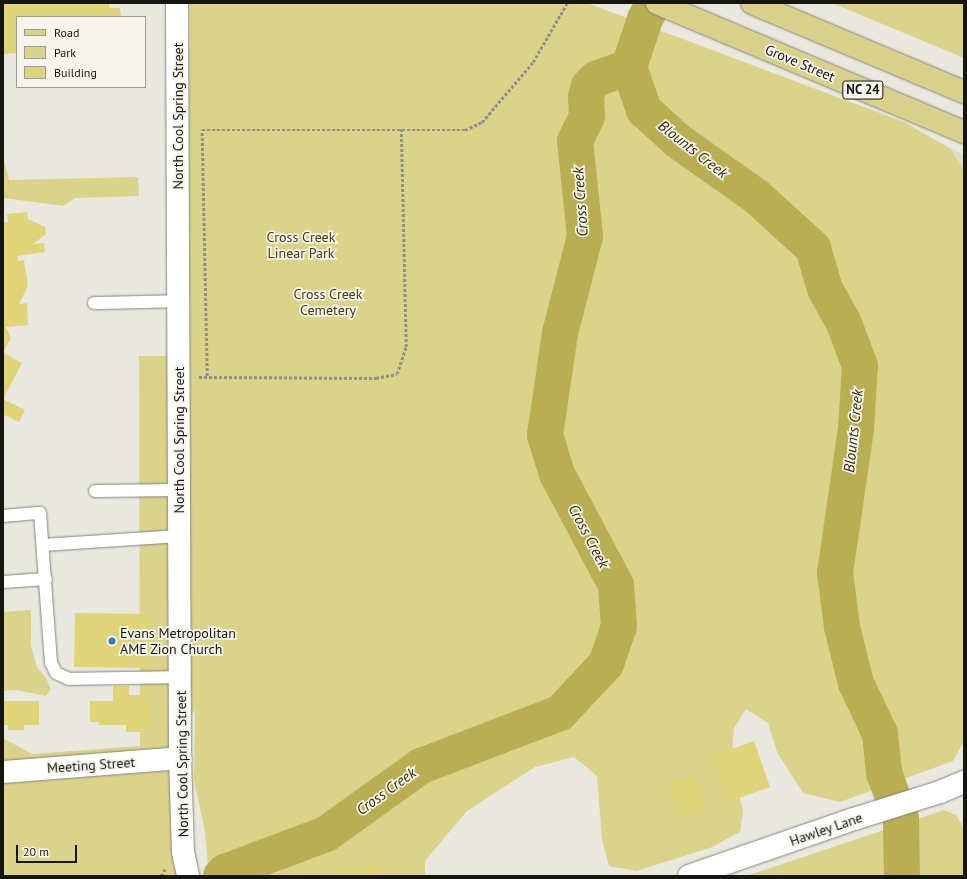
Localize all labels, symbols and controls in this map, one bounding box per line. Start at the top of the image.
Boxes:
legend [16,16,146,88]
text: Road [54,25,79,40]
street label: Grove Street [763,41,837,85]
street label: North Cool Spring Street [170,43,186,189]
text: Park [54,45,76,60]
text: Building [54,65,97,80]
road number: NC 24 [842,79,884,101]
water label: Blounts Creek [655,116,731,182]
water label: Cross Creek [569,167,591,237]
park label: Cross Creek Linear Park [267,229,335,262]
park label: Cross Creek Cemetery [294,286,362,318]
street label: North Cool Spring Street [171,367,187,513]
water label: Blounts Creek [840,389,866,473]
water label: Cross Creek [565,501,613,571]
place label: Evans Metropolitan AME Zion Church [120,625,236,658]
marker: Evans Metropolitan AME Zion Church [107,636,117,646]
street label: North Cool Spring Street [172,690,192,838]
street label: Meeting Street [46,754,136,776]
water label: Cross Creek [353,763,419,819]
street label: Hawley Lane [787,809,865,849]
scale bar [18,837,79,863]
text: 20 m [23,844,49,859]

